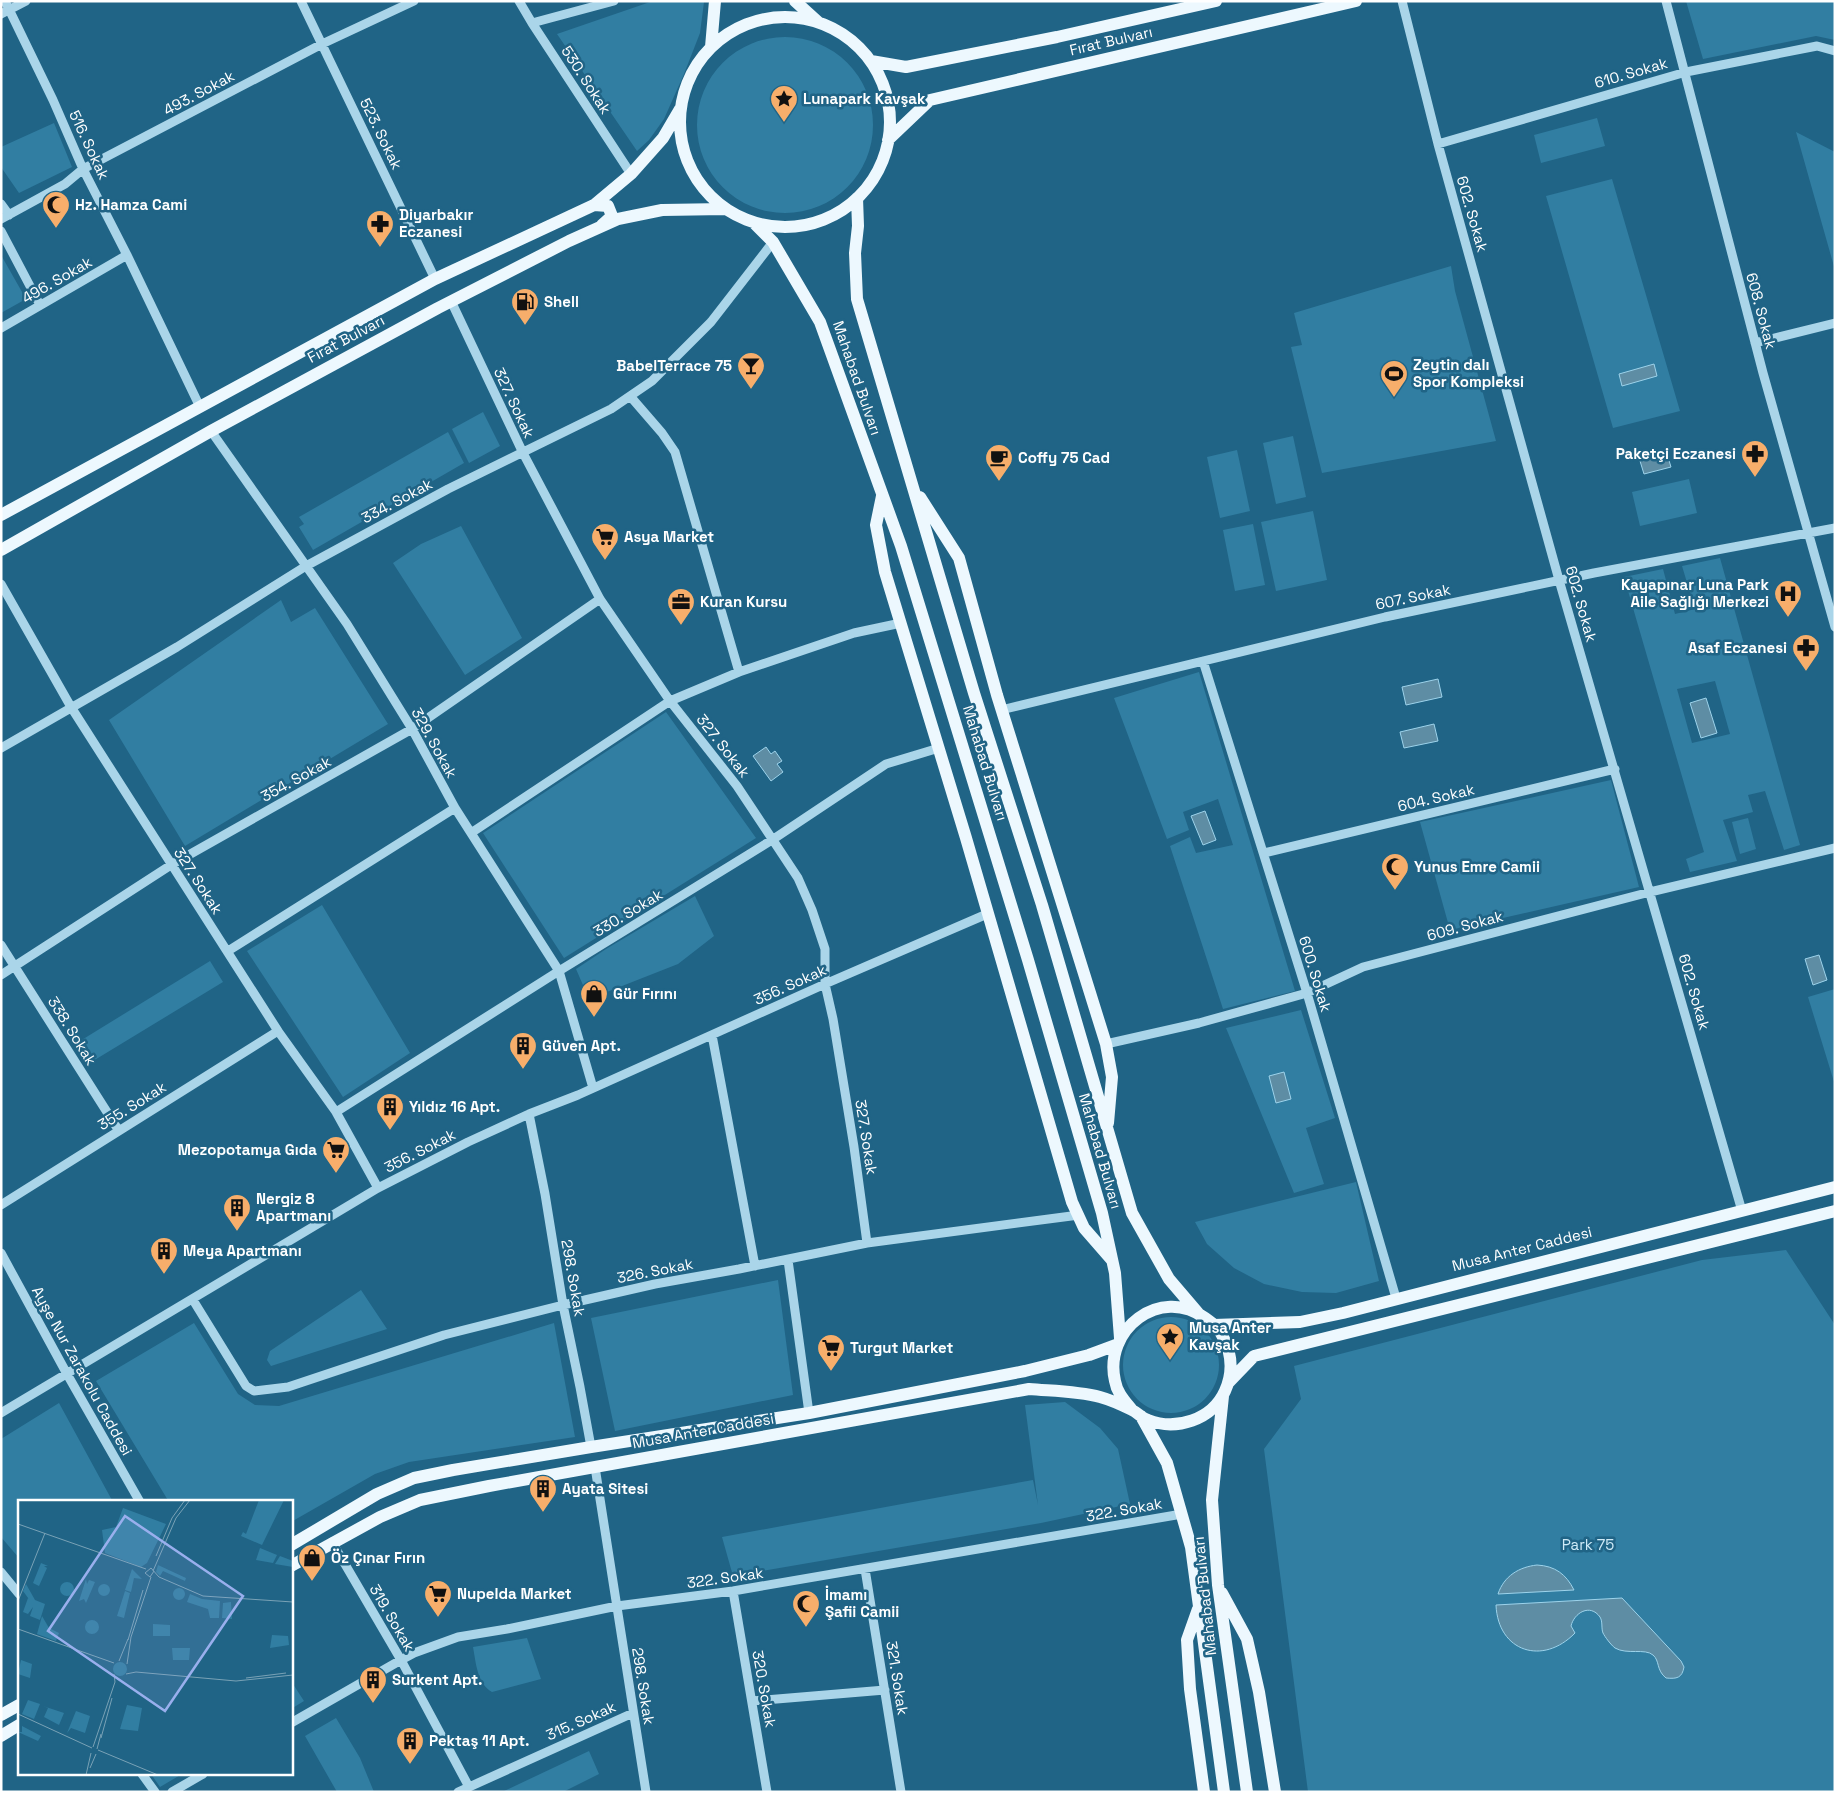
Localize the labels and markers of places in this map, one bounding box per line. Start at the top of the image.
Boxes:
place icon: Lunapark Kavşak [769,84,799,123]
place label: Lunapark Kavşak [803,89,926,108]
mosque icon: Hz. Hamza Cami [41,190,71,229]
place label: Hz. Hamza Cami [75,195,187,214]
place label: Diyarbakır Eczanesi [399,205,474,241]
pharmacy icon: Diyarbakır Eczanesi [365,209,395,248]
fuel station icon: Shell [510,287,540,326]
place label: Shell [544,292,579,311]
bar icon: BabelTerrace 75 [736,351,766,390]
place label: Zeytin dalı Spor Kompleksi [1413,355,1524,391]
place label: BabelTerrace 75 [616,356,732,375]
sports icon: Zeytin dalı Spor Kompleksi [1379,359,1409,398]
pharmacy icon: Paketçi Eczanesi [1740,439,1770,478]
cafe icon: Coffy 75 Cad [984,443,1014,482]
place label: Paketçi Eczanesi [1616,444,1736,463]
place label: Coffy 75 Cad [1018,448,1110,467]
supermarket icon: Asya Market [590,522,620,561]
place label: Asya Market [624,527,714,546]
place label: Kayapınar Luna Park Aile Sağlığı Merkezi [1621,575,1770,611]
hospital icon: Kayapınar Luna Park Aile Sağlığı Merkezi [1773,579,1803,618]
office icon: Kuran Kursu [666,587,696,626]
place label: Kuran Kursu [700,592,787,611]
pharmacy icon: Asaf Eczanesi [1791,633,1821,672]
place label: Asaf Eczanesi [1688,638,1787,657]
mosque icon: Yunus Emre Camii [1380,852,1410,891]
place label: Yunus Emre Camii [1414,857,1540,876]
shop icon: Gür Fırını [579,979,609,1018]
place label: Gür Fırını [613,984,677,1003]
building icon: Güven Apt. [508,1031,538,1070]
place label: Güven Apt. [542,1036,621,1055]
building icon: Yıldız 16 Apt. [375,1092,405,1131]
place label: Yıldız 16 Apt. [409,1097,500,1116]
supermarket icon: Mezopotamya Gıda [321,1135,351,1174]
place label: Mezopotamya Gıda [178,1140,317,1159]
place label: Nergiz 8 Apartmanı [256,1189,331,1225]
building icon: Nergiz 8 Apartmanı [222,1193,252,1232]
building icon: Meya Apartmanı [149,1236,179,1275]
place label: Meya Apartmanı [183,1241,302,1260]
place label: Musa Anter Kavşak [1189,1318,1271,1354]
place icon: Musa Anter Kavşak [1155,1322,1185,1361]
supermarket icon: Turgut Market [816,1333,846,1372]
place label: Turgut Market [850,1338,953,1357]
building icon: Ayata Sitesi [528,1474,558,1513]
place label: Ayata Sitesi [562,1479,648,1498]
shop icon: Öz Çınar Fırın [297,1543,327,1582]
place label: Öz Çınar Fırın [331,1548,425,1567]
supermarket icon: Nupelda Market [423,1579,453,1618]
place label: Nupelda Market [457,1584,572,1603]
place label: İmamı Şafii Camii [825,1585,899,1621]
mosque icon: İmamı Şafii Camii [791,1589,821,1628]
building icon: Surkent Apt. [358,1665,388,1704]
place label: Surkent Apt. [392,1670,483,1689]
building icon: Pektaş 11 Apt. [395,1726,425,1765]
place label: Pektaş 11 Apt. [429,1731,529,1750]

